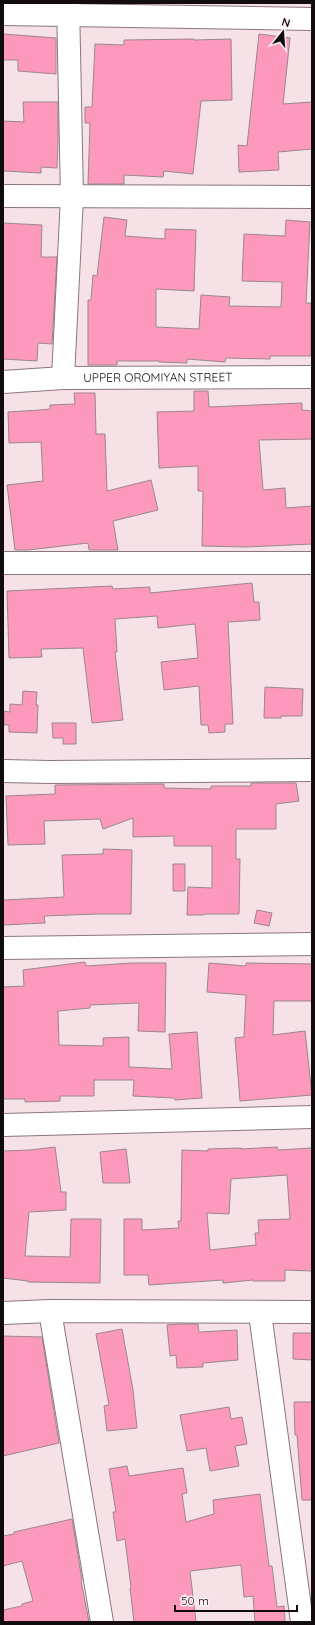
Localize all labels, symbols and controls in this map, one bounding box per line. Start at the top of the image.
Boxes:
north arrow [263,12,303,52]
text: N [280,15,292,30]
street label: UPPER OROMIYAN STREET [83,369,233,385]
scale bar [175,1587,297,1613]
text: 50 m [181,1593,209,1608]

